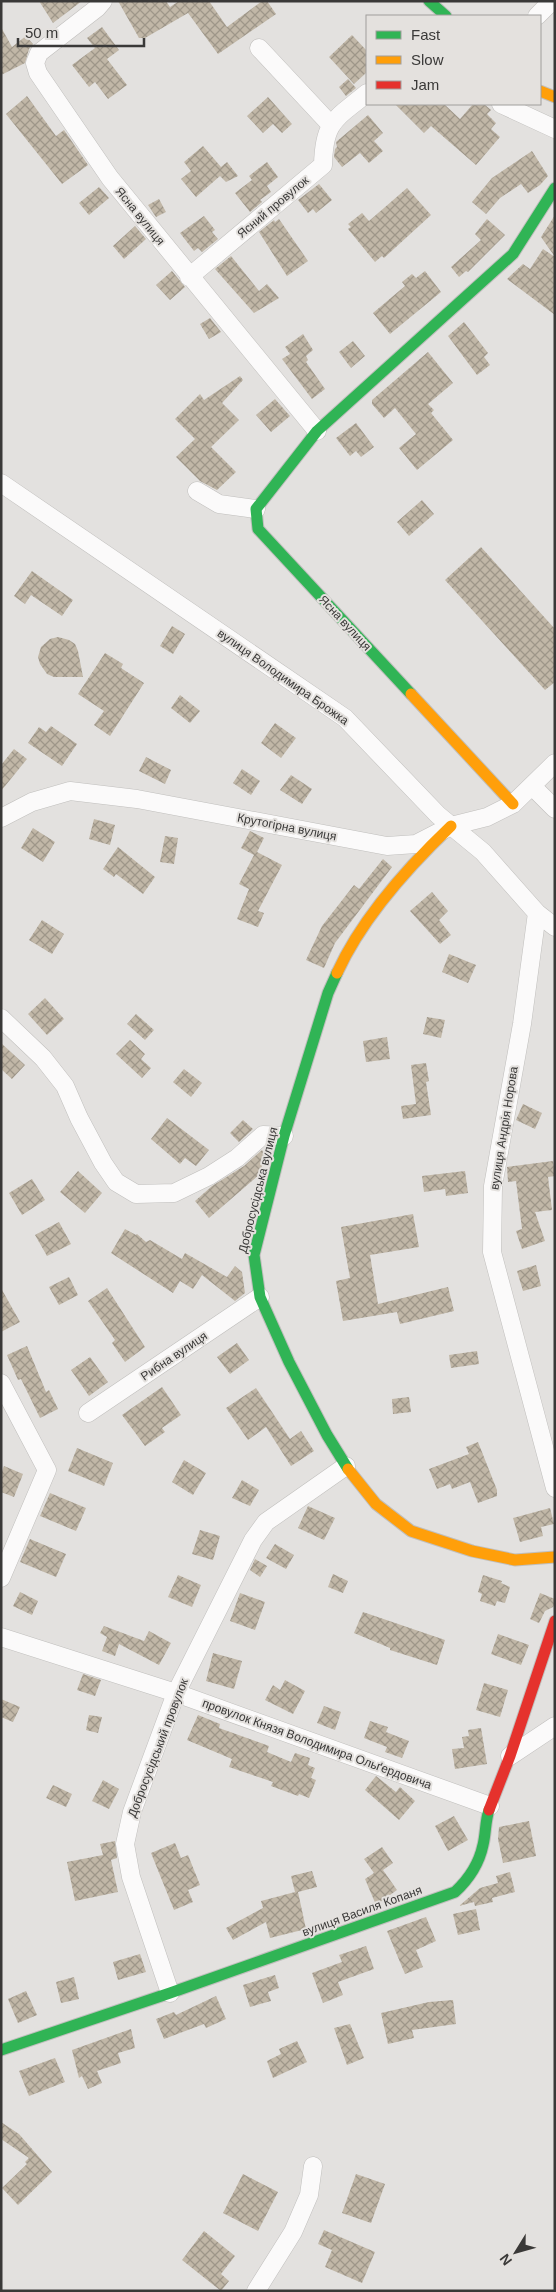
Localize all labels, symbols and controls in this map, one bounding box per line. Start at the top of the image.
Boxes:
scale bar [18,15,144,47]
legend [366,15,541,105]
text: 50 m [25,24,58,41]
text: Fast [411,26,441,43]
text: Slow [411,51,444,68]
text: Jam [411,76,439,93]
street label: Ясний провулок [234,173,312,241]
street label: Ясна вулиця [112,184,168,248]
street label: Ясна вулиця [316,593,374,653]
street label: вулиця Володимира Брожка [215,626,352,728]
street label: Крутогірна вулиця [236,811,338,843]
street label: вулиця Андрія Норова [487,1065,521,1191]
street label: Добросусідська вулиця [236,1126,280,1254]
street label: Рибна вулиця [138,1329,210,1383]
street label: Добросусідський провулок [125,1676,191,1819]
street label: провулок Князя Володимира Ольґердовича [200,1696,434,1792]
street label: вулиця Василя Копаня [300,1883,424,1939]
north arrow [491,2227,541,2277]
text: N [496,2251,515,2269]

